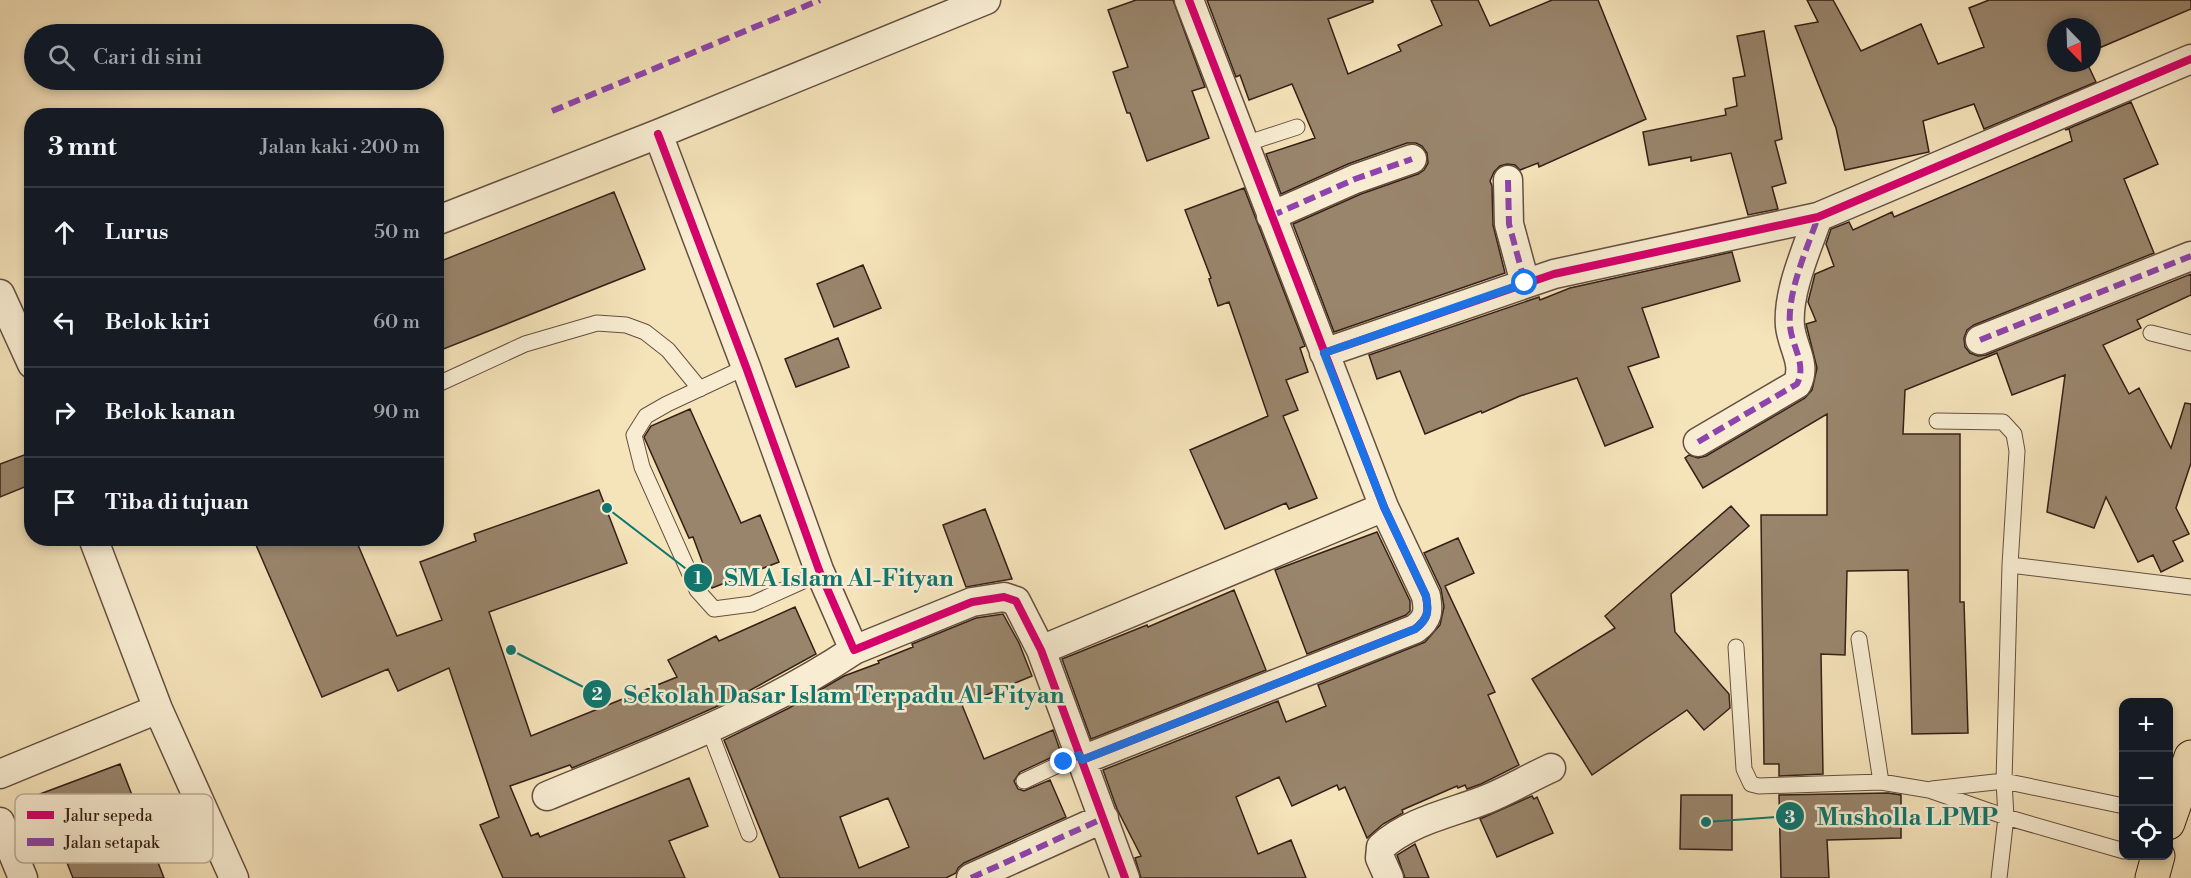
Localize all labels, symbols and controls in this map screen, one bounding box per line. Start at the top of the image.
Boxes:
north arrow [2047,18,2101,72]
search box [24,24,444,90]
icon: search [45,41,78,74]
text: Cari di sini [93,44,203,71]
text: 3 mnt [48,131,117,163]
text: Jalan kaki · 200 m [260,135,420,160]
icon: ahead [48,216,81,249]
text: Lurus [105,219,168,246]
text: 50 m [374,220,420,245]
route start [1511,269,1537,295]
icon: left [48,306,81,339]
text: Belok kiri [105,309,210,336]
text: 60 m [373,310,420,335]
icon: right [48,396,81,429]
text: Belok kanan [105,399,235,426]
text: 90 m [373,400,420,425]
icon: arrive [48,486,81,519]
text: Tiba di tujuan [105,489,249,516]
callout: SMA Islam Al-Fityan [683,557,966,599]
text: SMA Islam Al-Fityan [724,564,954,594]
text: 1 [694,567,703,590]
callout: Sekolah Dasar Islam Terpadu Al-Fityan [582,673,1077,715]
text: Sekolah Dasar Islam Terpadu Al-Fityan [623,681,1065,711]
text: 2 [591,683,603,706]
map controls [2119,698,2173,860]
button: + [2119,698,2173,752]
route end [1050,748,1076,774]
button: − [2119,752,2173,806]
legend [15,794,213,863]
callout: Musholla LPMP [1775,795,2010,837]
text: Musholla LPMP [1816,803,1998,833]
text: Jalur sepeda [63,806,153,826]
text: 3 [1785,806,1796,829]
button: locate [2119,806,2173,860]
text: Jalan setapak [63,833,161,853]

